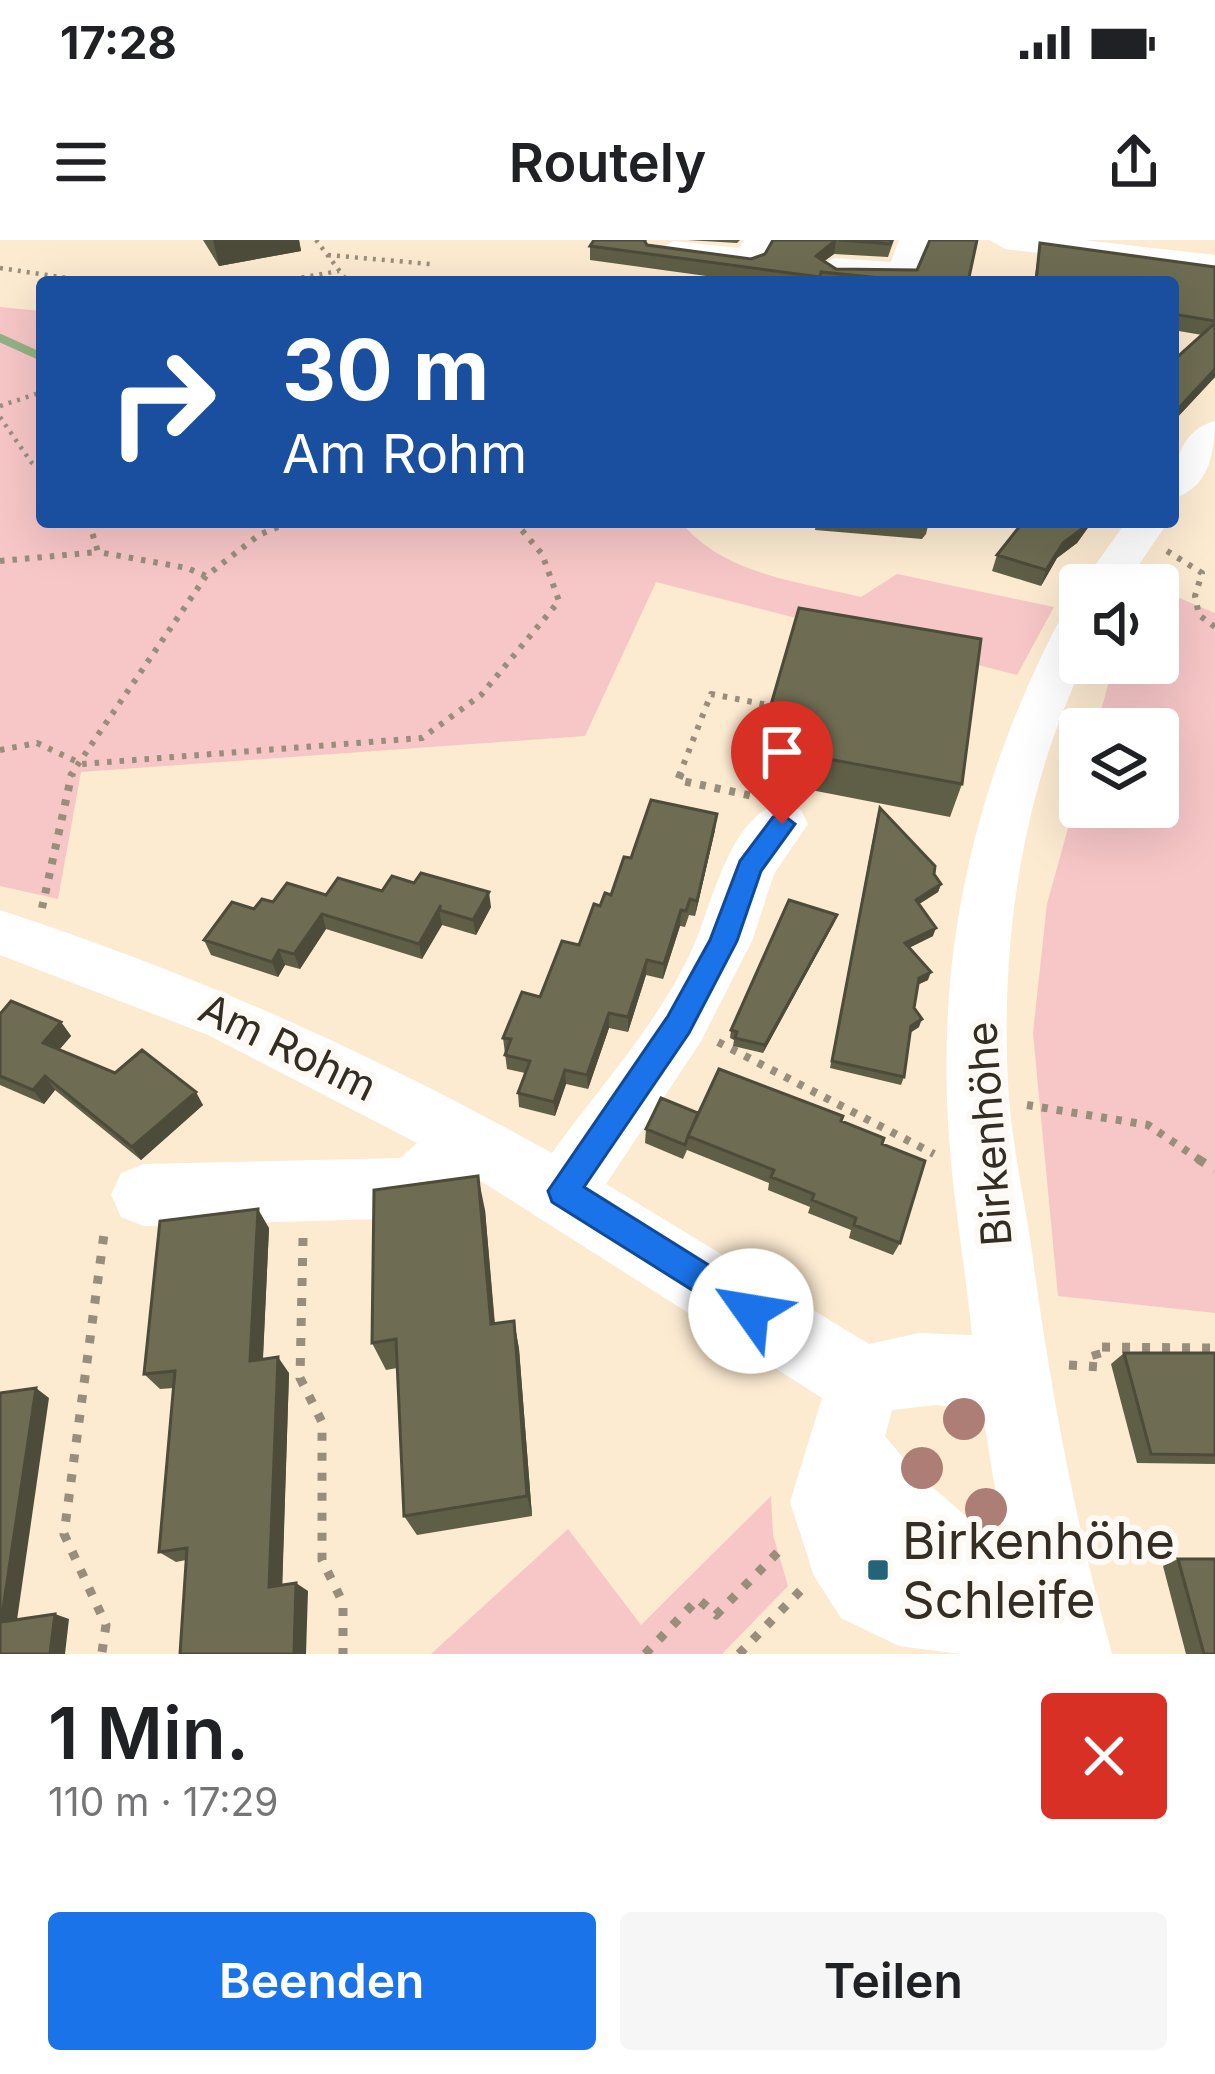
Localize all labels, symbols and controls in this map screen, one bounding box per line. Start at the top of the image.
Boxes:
text: 17:28 [60,15,177,70]
icon: menu [48,129,114,195]
icon: share [1101,129,1167,195]
text: Routely [509,130,706,195]
text: 30 m [282,319,489,420]
icon: right [84,324,240,480]
text: Am Rohm [282,421,527,486]
map controls [1059,564,1179,828]
button: sound [1059,564,1179,684]
pin [731,701,833,824]
button: layers [1059,708,1179,828]
icon: arrive [749,719,815,785]
street label: Am Rohm [191,982,385,1111]
street label: Birkenhöhe [955,1020,1022,1248]
position arrow [688,1248,814,1374]
place label: Birkenhöhe Schleife [902,1510,1175,1630]
marker: Birkenhöhe Schleife [865,1557,891,1583]
text: 1 Min. [48,1689,249,1776]
button: close [1041,1693,1167,1819]
text: 110 m · 17:29 [48,1778,278,1825]
button: Beenden [48,1912,596,2050]
button: Teilen [620,1912,1167,2050]

